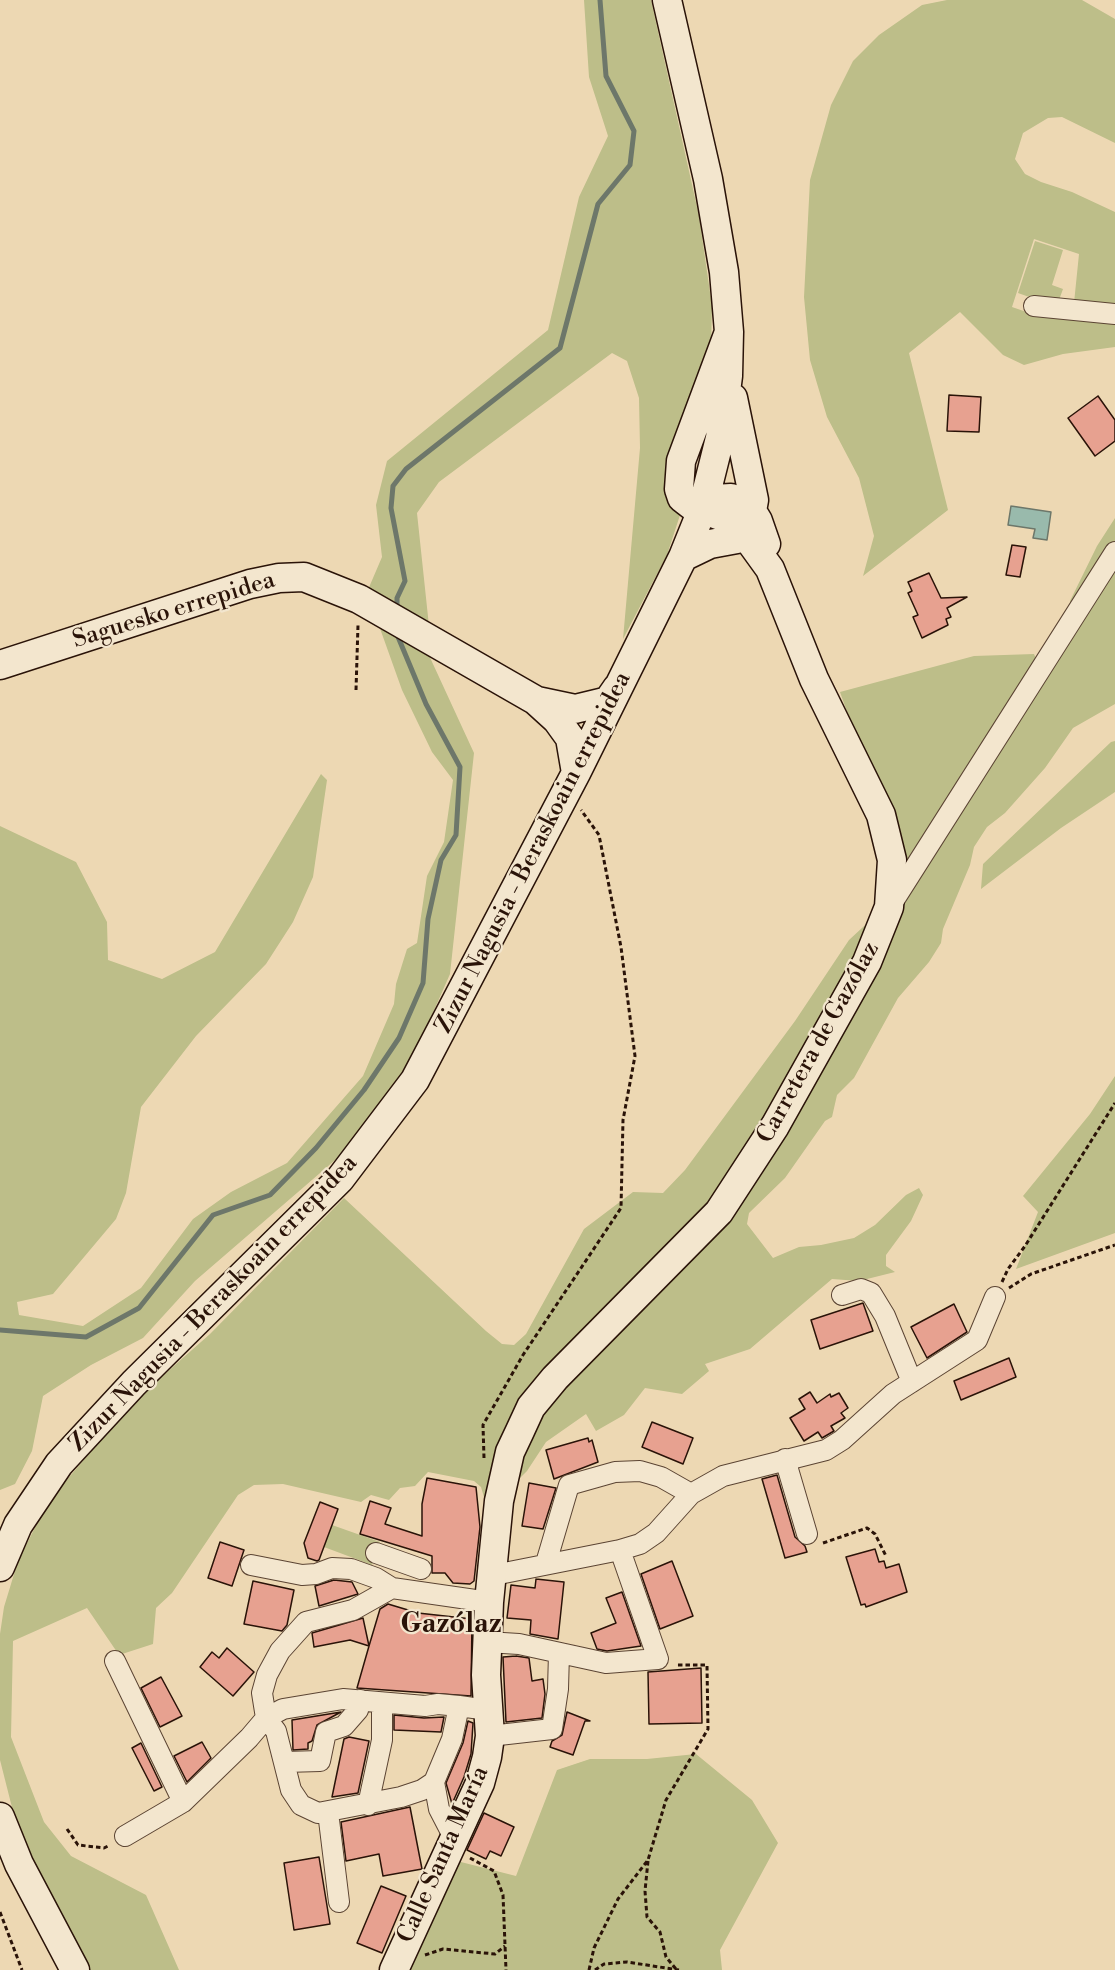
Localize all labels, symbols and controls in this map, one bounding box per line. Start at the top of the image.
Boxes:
street label: Saguesko errepidea [69,566,279,656]
street label: Zizur Nagusia - Beraskoain errepidea [430,668,638,1038]
street label: Carretera de Gazólaz [752,937,886,1149]
street label: Zizur Nagusia - Beraskoain errepidea [64,1150,364,1458]
district label: Gazólaz [400,1610,502,1642]
street label: Calle Santa María [392,1762,496,1948]

